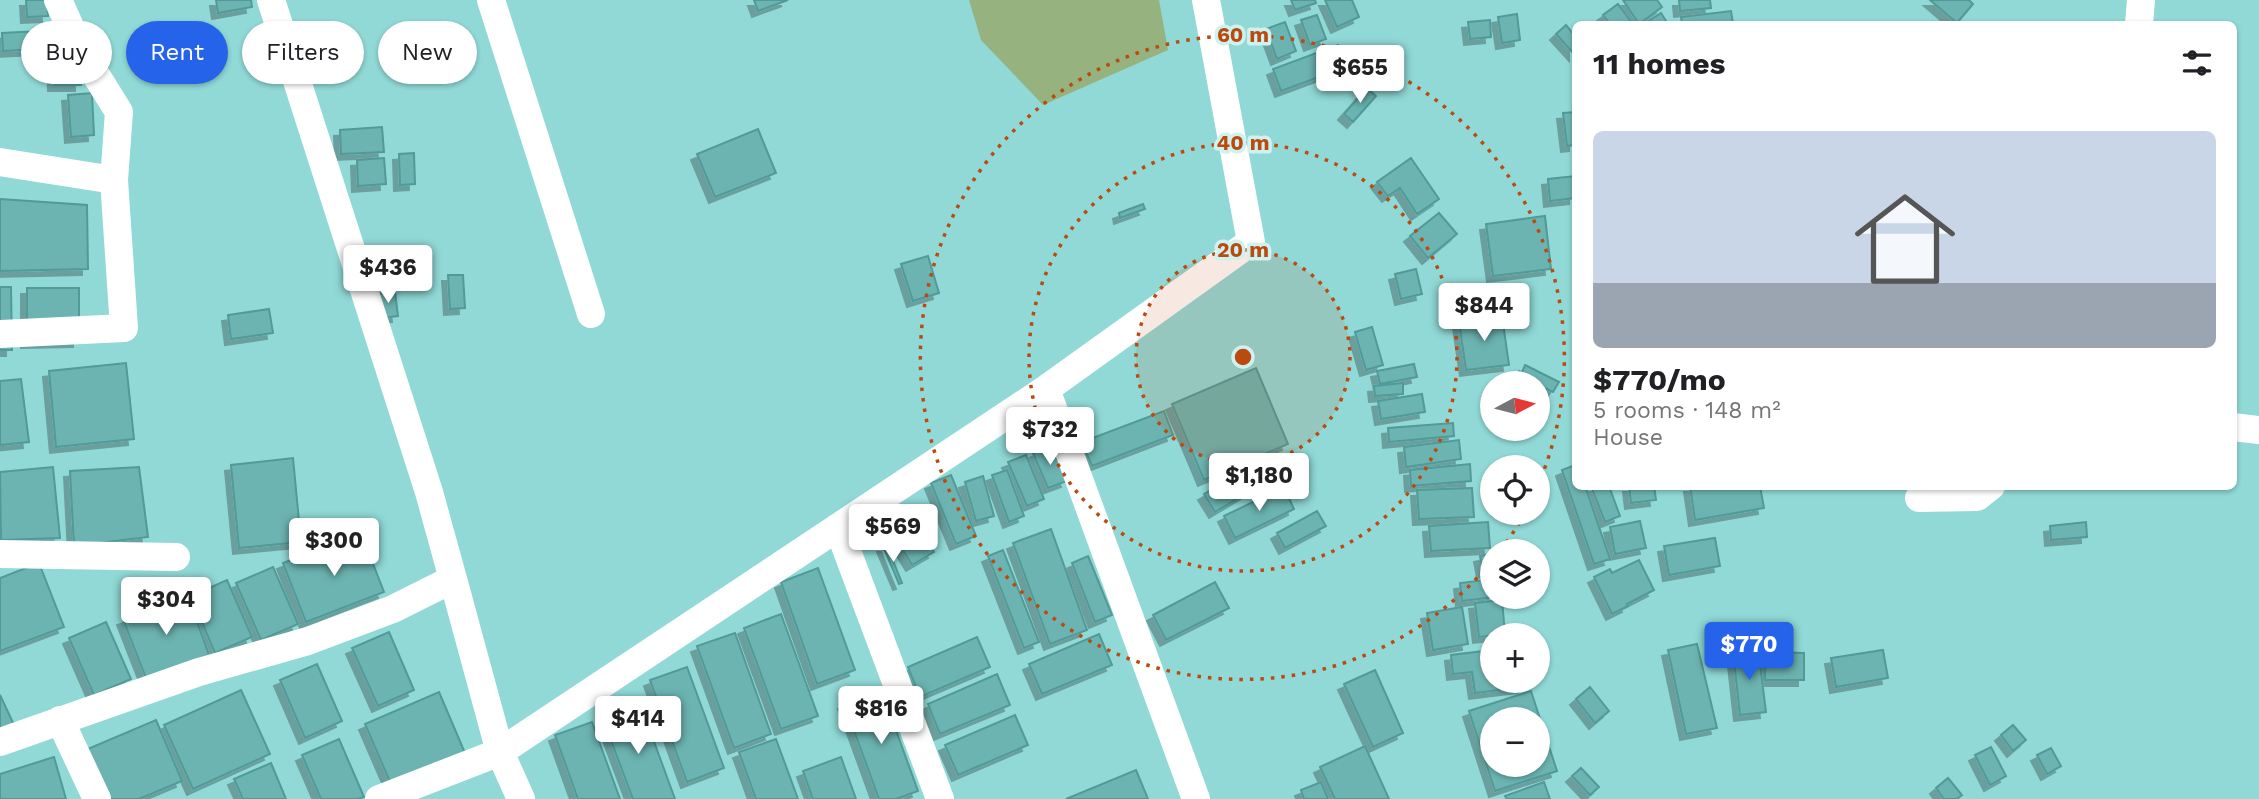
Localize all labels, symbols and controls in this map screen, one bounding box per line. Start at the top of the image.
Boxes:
chip: Buy [21,21,112,84]
chip: Rent [126,21,228,84]
chip: Filters [242,21,364,84]
chip: New [378,21,477,84]
text: 60 m [1217,22,1269,47]
icon: filters [2178,44,2216,82]
pin: $655 [1319,46,1401,105]
text: 11 homes [1593,46,1726,81]
text: $655 [1332,54,1388,81]
text: 40 m [1217,130,1269,155]
icon: home [1842,176,1968,302]
text: 20 m [1217,237,1269,262]
pin: $436 [347,246,429,305]
text: $436 [359,254,417,281]
pin: $844 [1443,284,1525,343]
text: $844 [1455,292,1513,319]
centre of rings [1231,345,1255,369]
text: $770/mo [1593,362,1726,397]
north arrow [1480,371,1550,441]
map controls [1480,371,1550,777]
text: 5 rooms · 148 m² [1593,397,1781,424]
pin: $732 [1009,407,1091,467]
text: $732 [1022,416,1078,443]
text: House [1593,424,1663,451]
pin: $1,180 [1202,454,1316,513]
button: locate [1480,455,1550,525]
text: $1,180 [1225,462,1293,489]
pin: $569 [852,504,934,564]
text: $569 [865,513,921,540]
pin: $300 [293,518,375,578]
text: $300 [305,527,363,554]
button: layers [1480,539,1550,609]
pin: $304 [125,578,207,637]
text: $304 [137,586,195,613]
pin: $770 [1708,622,1790,682]
button: + [1480,623,1550,693]
text: $770 [1721,631,1777,658]
pin: $816 [840,686,922,746]
text: $816 [854,695,908,722]
pin: $414 [597,696,679,756]
text: $414 [611,705,665,732]
button: − [1480,707,1550,777]

